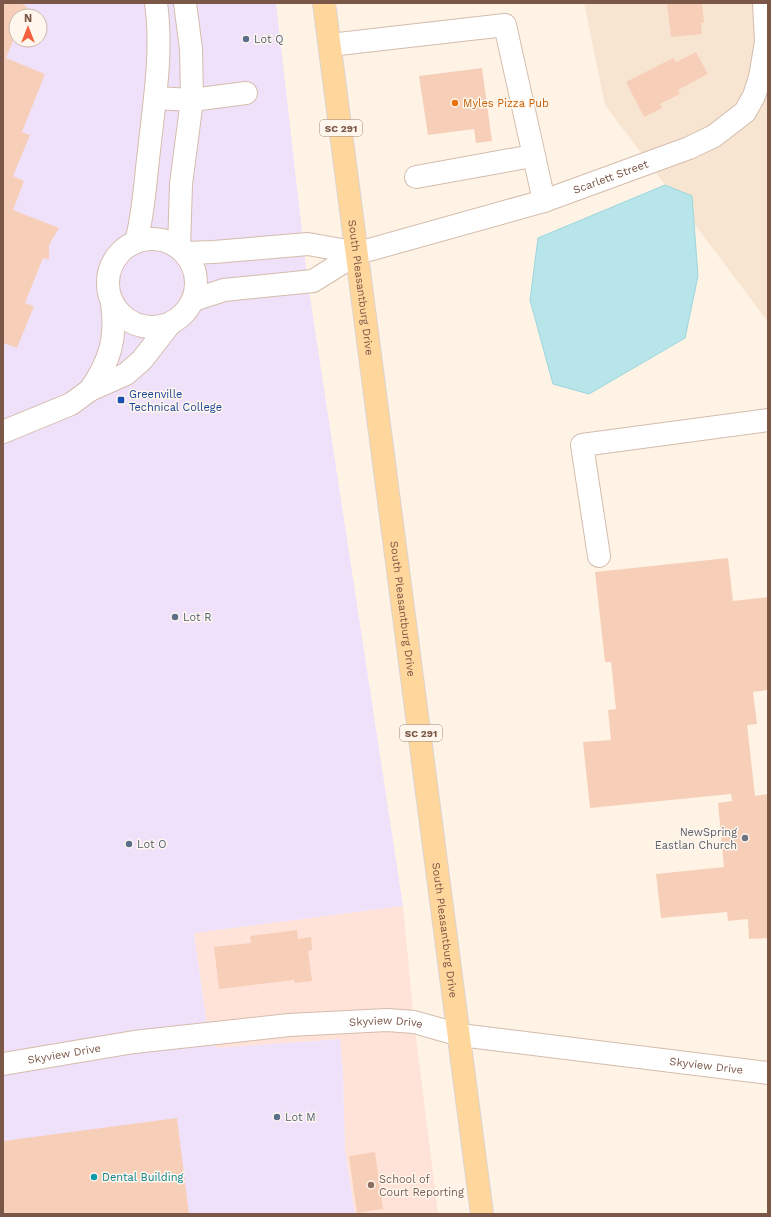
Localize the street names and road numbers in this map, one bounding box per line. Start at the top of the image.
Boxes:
road number: SC 291 [320,120,362,136]
street label: Scarlett Street [571,157,650,197]
street label: South Pleasantburg Drive [345,219,376,356]
street label: South Pleasantburg Drive [387,540,418,678]
road number: SC 291 [400,725,442,741]
street label: South Pleasantburg Drive [429,862,460,999]
street label: Skyview Drive [349,1014,424,1031]
street label: Skyview Drive [27,1042,102,1067]
street label: Skyview Drive [669,1055,744,1077]

